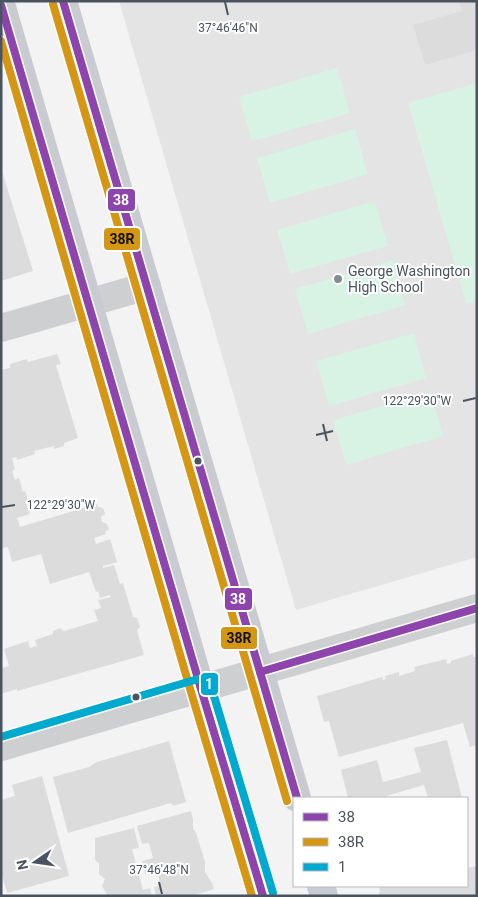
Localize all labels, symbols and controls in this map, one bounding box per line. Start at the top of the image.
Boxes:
text: 37°46'46"N [198,21,258,35]
line badge: 38 [107,188,136,212]
text: 38 [113,192,129,208]
line badge: 38R [103,227,141,251]
text: 38R [109,231,135,247]
place label: George Washington High School [348,263,470,295]
marker: George Washington High School [332,273,344,285]
text: 122°29'30"W [383,394,451,408]
unlabelled marker [193,456,203,466]
text: 122°29'30"W [27,498,95,512]
line badge: 38 [224,587,253,611]
text: 38 [230,591,246,607]
line badge: 38R [220,626,258,650]
text: 38R [226,630,252,646]
line badge: 1 [200,672,219,696]
text: 1 [205,676,213,692]
unlabelled marker [131,692,141,702]
legend [293,797,468,887]
text: 38 [338,808,355,826]
text: 38R [338,833,364,851]
north arrow [10,837,60,887]
text: N [13,858,31,872]
text: 1 [338,858,346,876]
text: 37°46'48"N [129,863,189,877]

